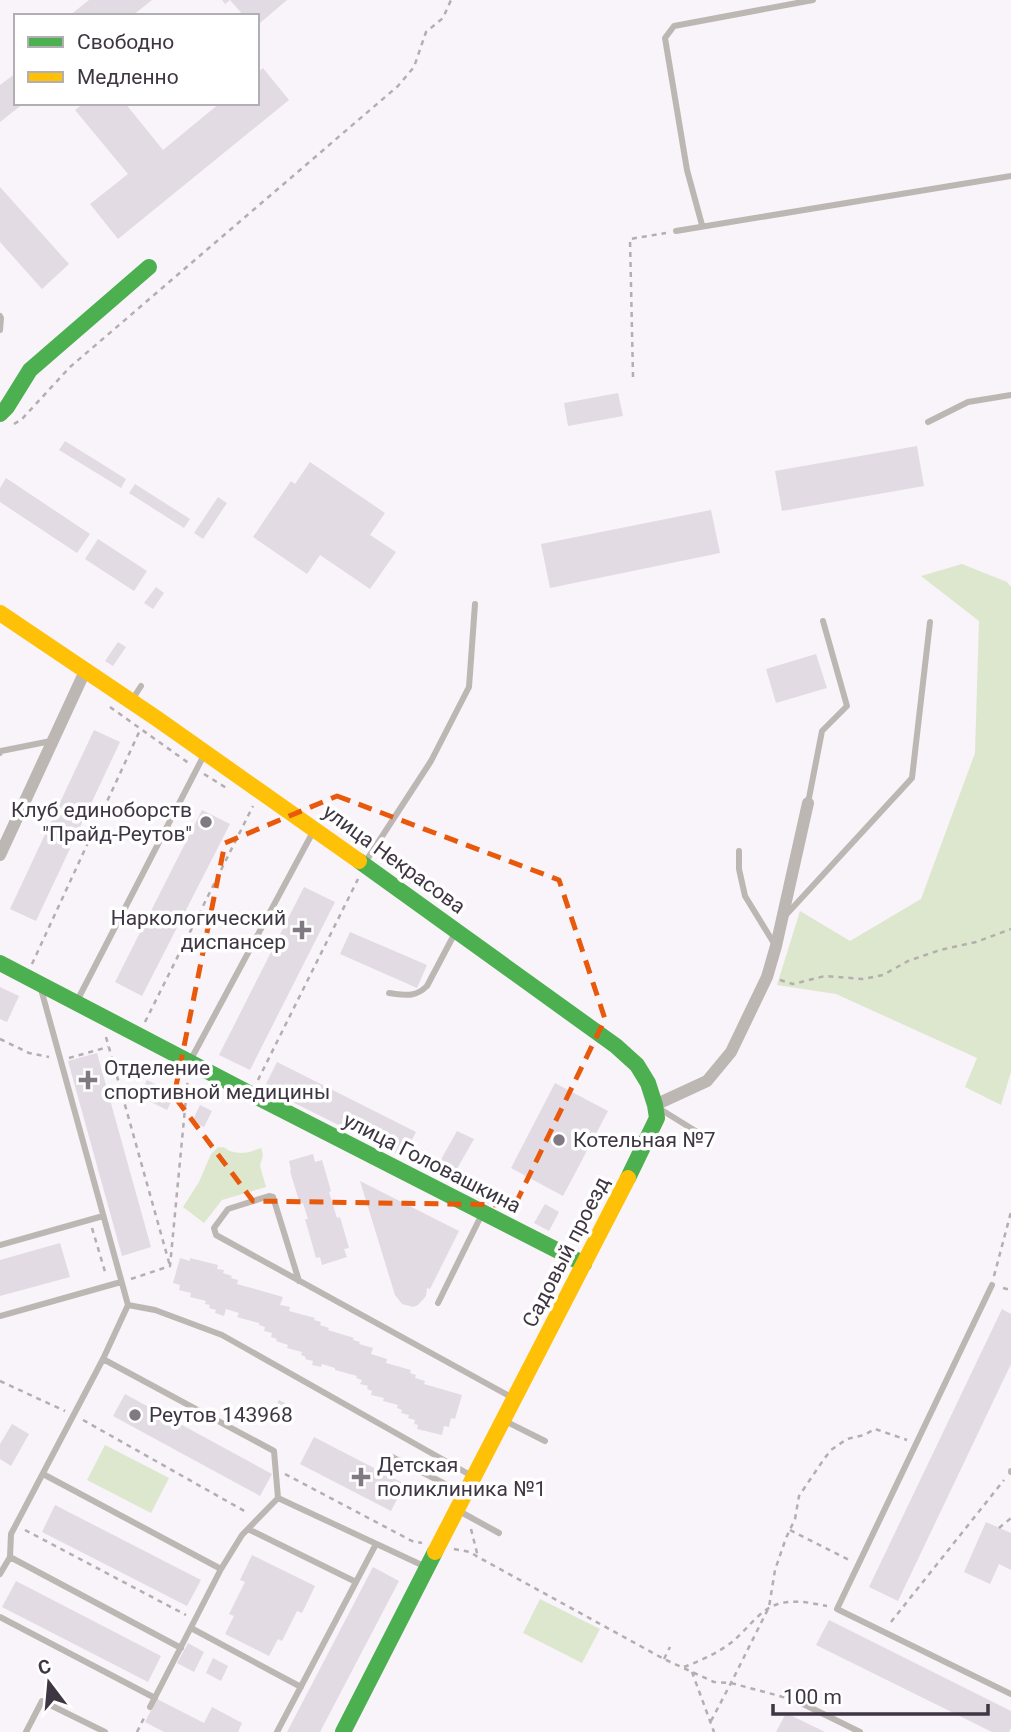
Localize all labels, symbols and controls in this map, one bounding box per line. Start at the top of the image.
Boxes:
legend [14,14,259,105]
text: Свободно [77,30,174,54]
text: Медленно [77,65,179,89]
place label: Клуб единоборств "Прайд-Реутов" [11,798,192,846]
street label: улица Некрасова [318,799,470,919]
marker: Клуб единоборств "Прайд-Реутов" [198,814,214,830]
place label: Наркологический диспансер [111,906,286,954]
marker: Наркологический диспансер [292,920,312,940]
place label: Отделение спортивной медицины [104,1056,330,1104]
marker: Отделение спортивной медицины [78,1070,98,1090]
street label: улица Головашкина [339,1108,525,1218]
place label: Котельная №7 [573,1128,716,1152]
marker: Котельная №7 [551,1132,567,1148]
street label: Садовый проезд [518,1172,614,1331]
place label: Реутов 143968 [149,1403,293,1427]
marker: Реутов 143968 [127,1407,143,1423]
place label: Детская поликлиника №1 [377,1453,546,1501]
marker: Детская поликлиника №1 [351,1467,371,1487]
north arrow [14,1648,84,1718]
text: С [35,1654,54,1680]
scale bar [773,1672,988,1716]
text: 100 m [783,1685,842,1709]

